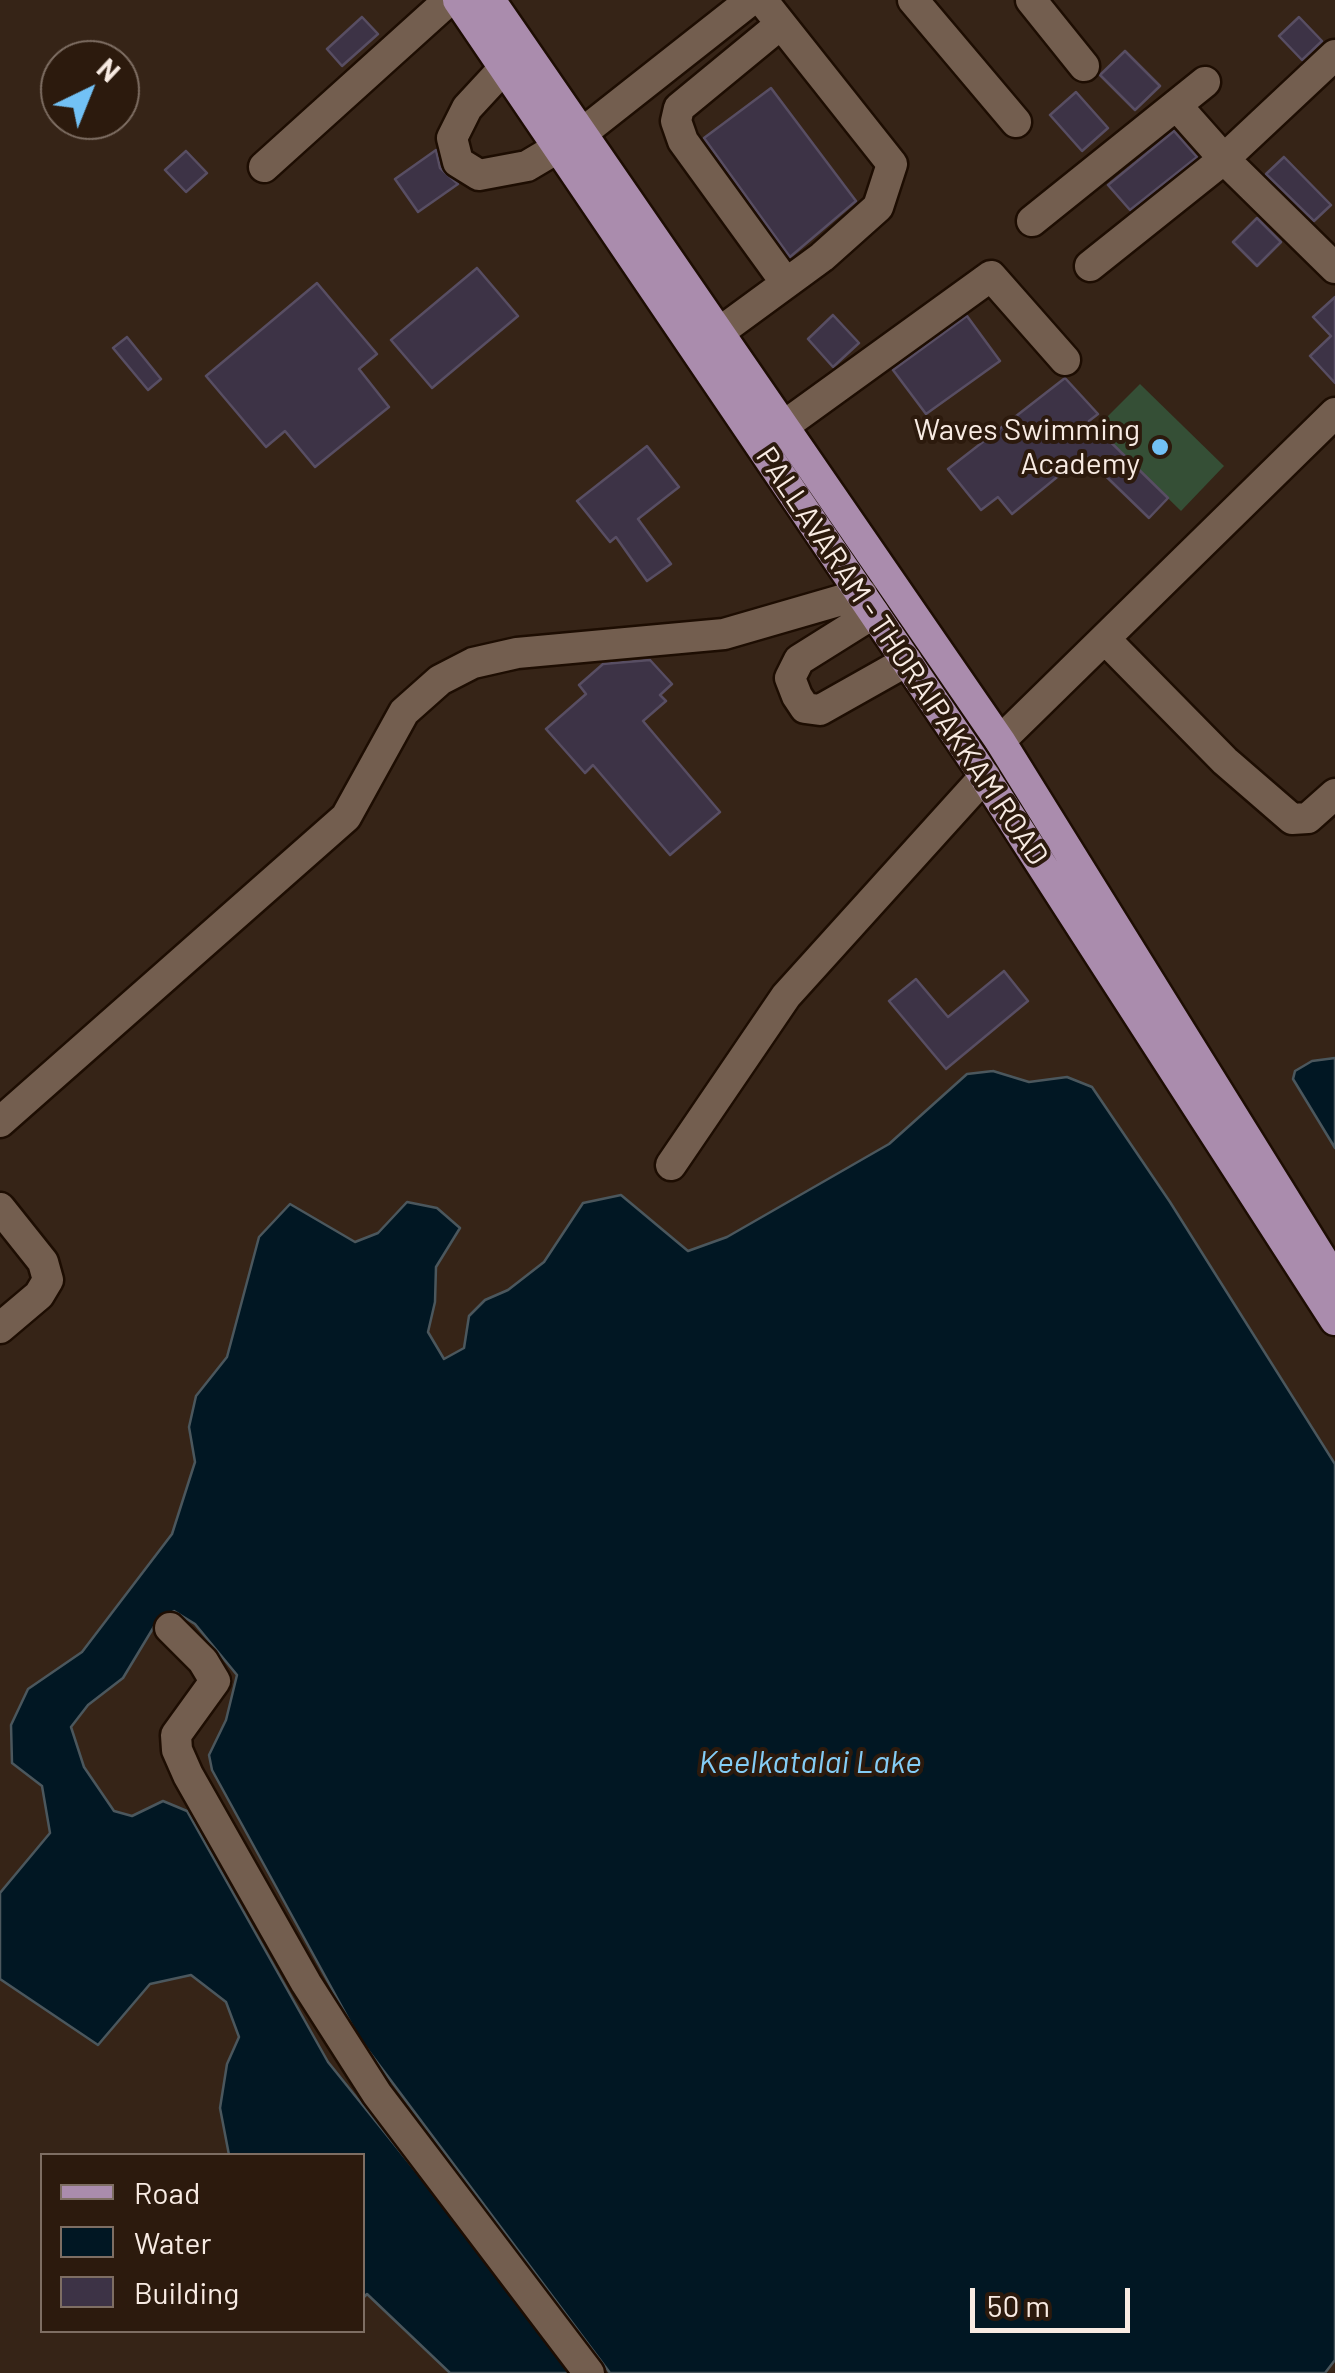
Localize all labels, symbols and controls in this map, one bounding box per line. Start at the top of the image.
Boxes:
north arrow [40,40,140,140]
text: N [91,51,128,88]
place label: Waves Swimming Academy [914,412,1140,482]
marker: Waves Swimming Academy [1149,436,1171,458]
street label: PALLAVARAM - THORAIPAKKAM ROAD [748,440,1056,872]
water label: Keelkatalai Lake [698,1743,922,1781]
legend [40,2153,365,2333]
text: Road [134,2174,200,2210]
text: Water [134,2224,212,2260]
scale bar [975,2268,1135,2330]
text: Building [134,2274,239,2310]
text: 50 m [987,2287,1050,2323]

